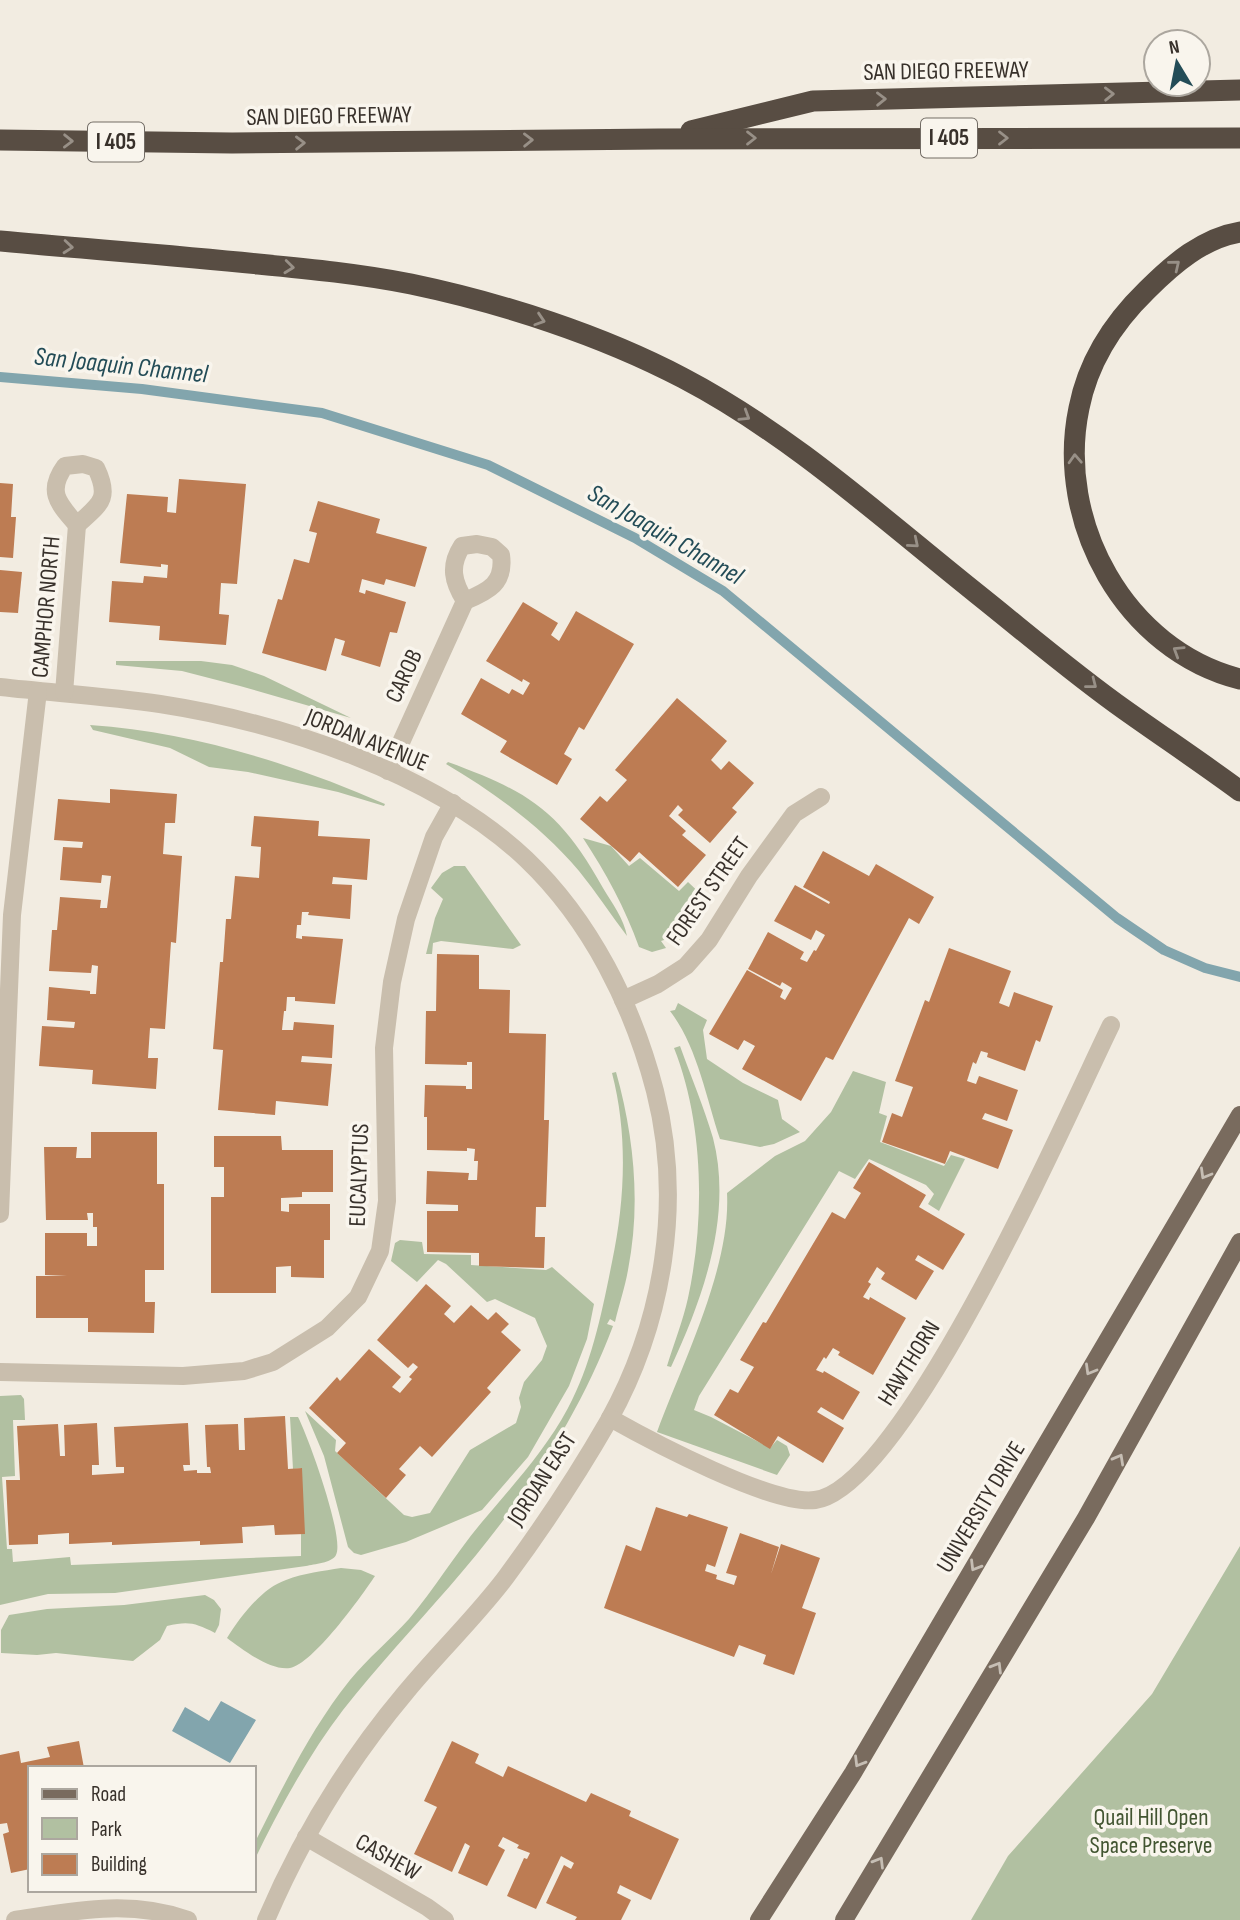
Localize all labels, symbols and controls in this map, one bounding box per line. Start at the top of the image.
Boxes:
north arrow [1142,28,1212,98]
text: N [1167,36,1181,60]
street label: SAN DIEGO FREEWAY [863,55,1029,87]
one-way arrow [1104,86,1115,101]
one-way arrow [877,91,887,107]
street label: SAN DIEGO FREEWAY [246,100,412,132]
road number: I 405 [921,119,977,158]
road number: I 405 [88,122,144,162]
one-way arrow [747,130,757,146]
one-way arrow [999,130,1009,146]
one-way arrow [523,132,533,148]
one-way arrow [63,133,74,149]
one-way arrow [295,135,306,150]
one-way arrow [63,239,74,254]
one-way arrow [284,259,295,274]
one-way arrow [1167,260,1179,273]
one-way arrow [533,312,545,327]
water label: San Joaquin Channel [33,341,210,391]
one-way arrow [738,407,751,420]
one-way arrow [1067,453,1082,464]
water label: San Joaquin Channel [582,478,749,593]
street label: CAMPHOR NORTH [25,535,67,679]
one-way arrow [905,535,918,547]
street label: CAROB [379,645,429,707]
one-way arrow [1173,646,1186,659]
one-way arrow [1084,676,1096,689]
street label: JORDAN AVENUE [300,702,433,778]
street label: FOREST STREET [660,831,756,951]
street label: EUCALYPTUS [343,1123,375,1227]
one-way arrow [1201,1166,1214,1179]
street label: HAWTHORN [872,1315,946,1411]
one-way arrow [1085,1363,1098,1375]
street label: JORDAN EAST [501,1427,583,1532]
street label: UNIVERSITY DRIVE [930,1436,1032,1578]
one-way arrow [1111,1453,1124,1466]
one-way arrow [970,1558,983,1571]
one-way arrow [989,1661,1002,1674]
one-way arrow [854,1755,867,1767]
legend [28,1766,256,1892]
text: Road [91,1782,126,1807]
park label: Quail Hill Open Space Preserve [1090,1803,1212,1860]
text: Park [91,1817,122,1842]
street label: CASHEW [350,1827,426,1887]
text: Building [91,1852,147,1877]
one-way arrow [871,1856,884,1869]

